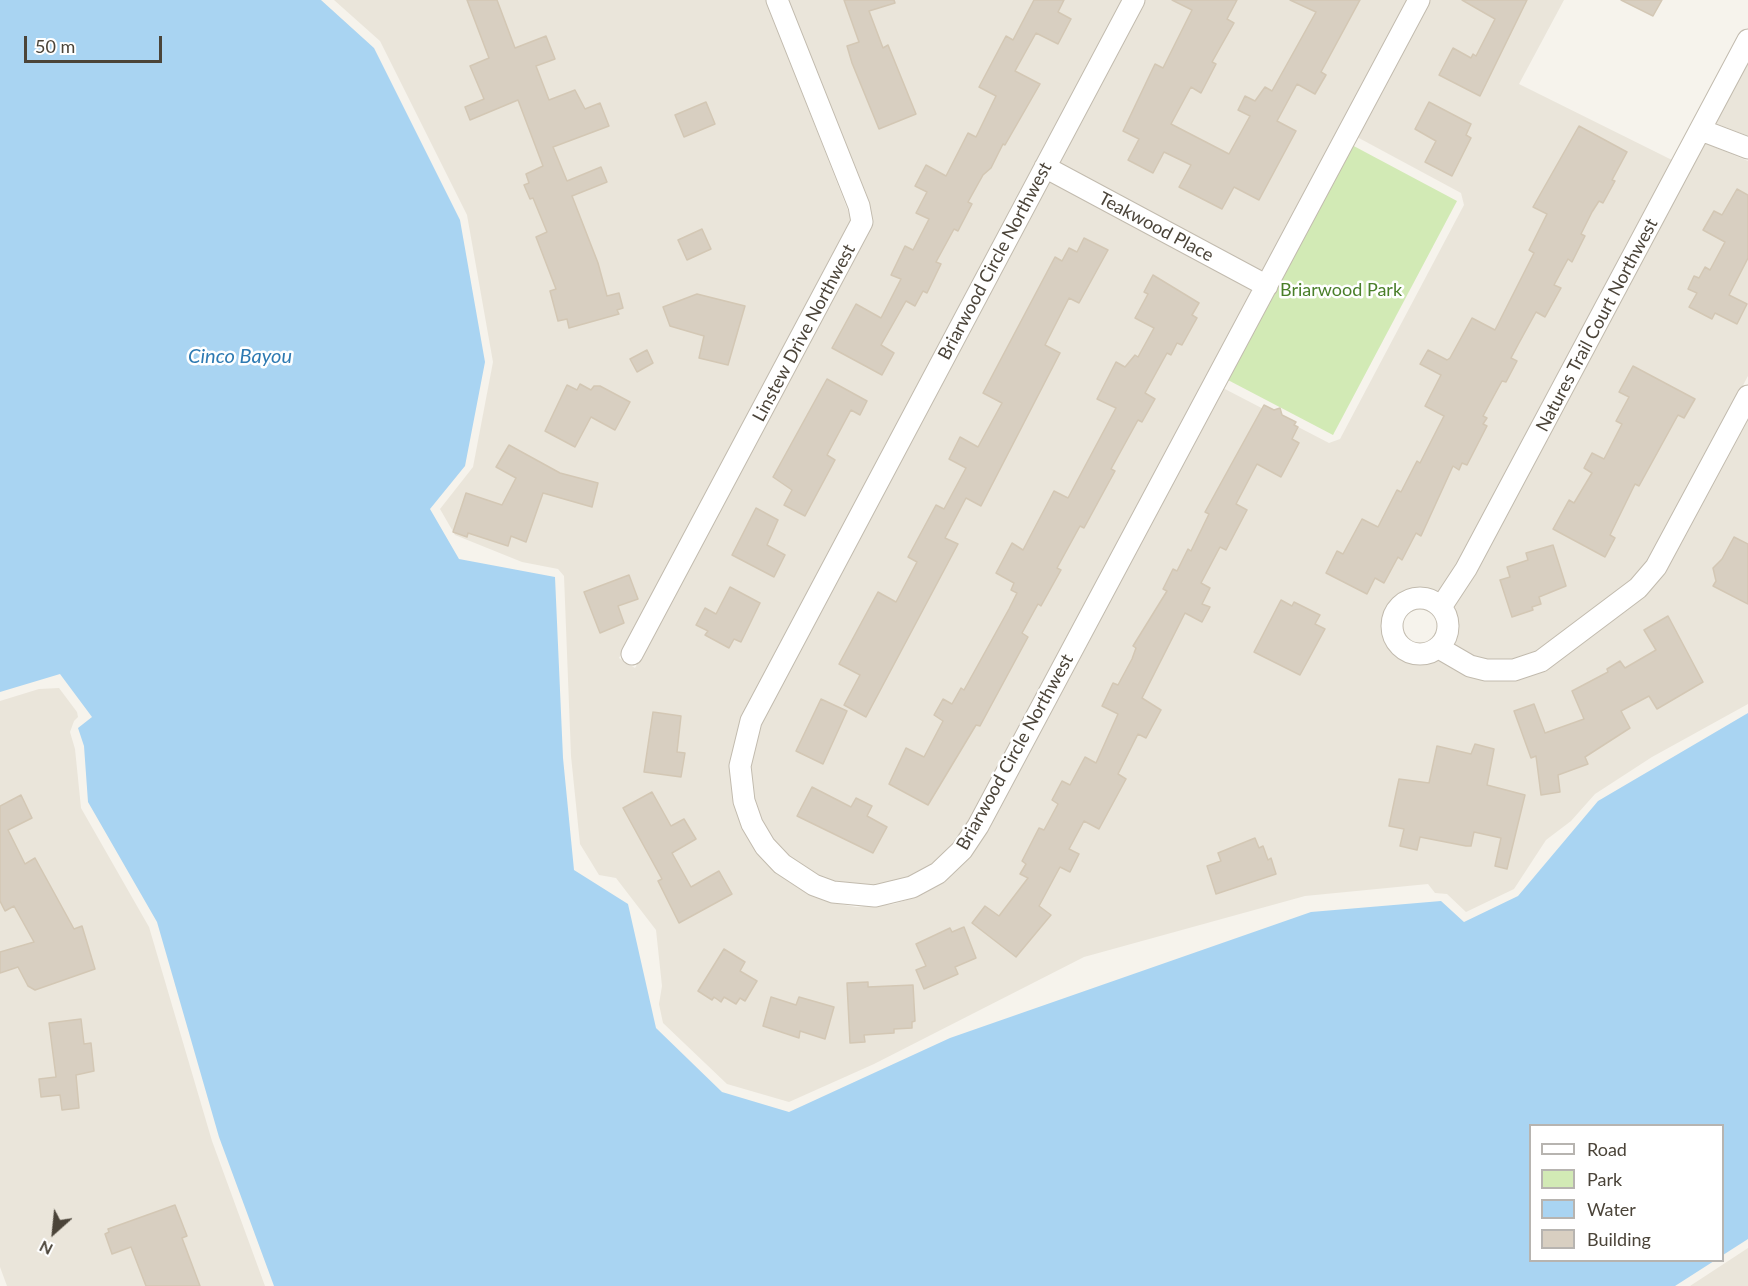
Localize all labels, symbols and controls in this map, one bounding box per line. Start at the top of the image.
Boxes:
scale bar [27,24,165,62]
text: 50 m [35,35,75,57]
street label: Briarwood Circle Northwest [934,158,1056,364]
street label: Teakwood Place [1095,188,1217,266]
street label: Natures Trail Court Northwest [1532,215,1662,435]
street label: Linstew Drive Northwest [748,241,860,425]
park label: Briarwood Park [1280,279,1402,301]
water label: Cinco Bayou [188,345,292,369]
street label: Briarwood Circle Northwest [952,650,1078,854]
legend [1529,1124,1724,1262]
text: Road [1587,1138,1627,1160]
text: Park [1587,1168,1622,1190]
text: Water [1587,1198,1636,1220]
north arrow [24,1202,84,1262]
text: Building [1587,1228,1651,1250]
text: N [36,1237,55,1260]

